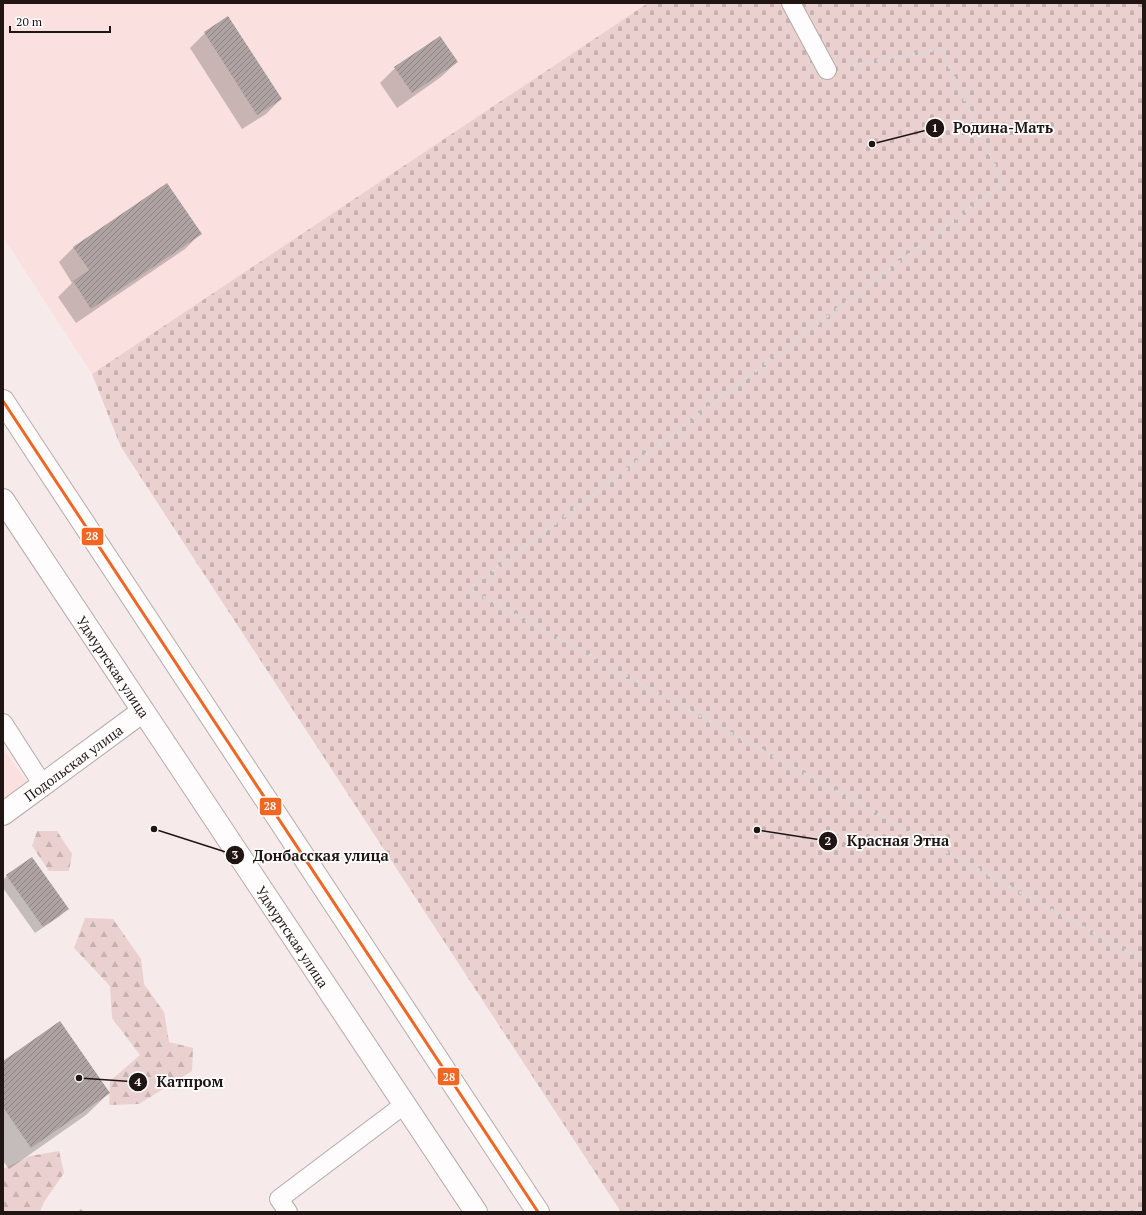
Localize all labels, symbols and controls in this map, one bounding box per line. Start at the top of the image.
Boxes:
scale bar [10,8,110,34]
text: 20 m [16,14,43,29]
callout: Родина-Мать [925,114,1062,141]
text: Родина-Мать [953,117,1053,137]
text: 1 [932,120,938,135]
line badge: 28 [81,527,104,546]
text: 28 [86,529,98,543]
street label: Удмуртская улица [73,612,154,721]
street label: Подольская улица [20,720,126,805]
line badge: 28 [259,797,282,816]
text: 28 [264,799,276,813]
callout: Красная Этна [818,828,957,855]
text: Красная Этна [847,830,950,850]
text: 2 [825,833,832,848]
callout: Донбасская улица [225,842,397,869]
text: Донбасская улица [253,845,390,865]
text: 3 [232,847,239,862]
street label: Удмуртская улица [252,882,334,991]
line badge: 28 [437,1067,460,1086]
callout: Катпром [128,1068,231,1095]
text: 28 [443,1070,455,1084]
text: Катпром [156,1071,224,1091]
text: 4 [135,1074,142,1089]

